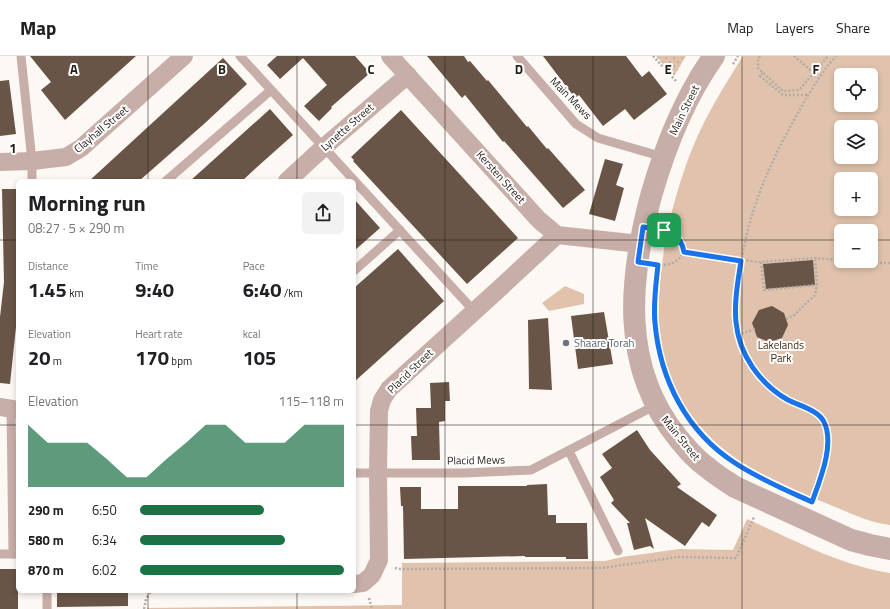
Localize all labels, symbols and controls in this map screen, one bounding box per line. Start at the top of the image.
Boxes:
text: Map [20,13,56,42]
text: Map [727,17,753,38]
text: Layers [775,17,814,38]
text: Share [836,17,870,38]
text: A [70,59,78,79]
text: B [218,59,226,79]
text: C [367,59,375,79]
text: D [515,59,523,79]
text: E [664,59,672,79]
text: F [813,59,820,79]
map controls [834,68,878,268]
button: locate [834,68,878,112]
street label: Main Mews [547,73,595,123]
street label: Main Street [665,82,703,138]
street label: Lynette Street [317,99,377,155]
street label: Clayhall Street [70,101,132,157]
button: layers [834,120,878,164]
text: 1 [9,138,17,158]
street label: Kersten Street [473,147,529,207]
button: + [834,172,878,216]
text: Morning run [28,186,146,220]
button: share [302,192,344,234]
pin [647,213,681,247]
text: 08:27 · 5 × 290 m [28,218,124,238]
icon: arrive [653,219,675,241]
button: − [834,224,878,268]
text: Distance [28,258,68,274]
text: Time [135,258,158,274]
text: Pace [243,258,265,274]
text: 1.45 [28,274,67,305]
text: 9:40 [135,274,174,305]
text: 6:40 [243,274,281,305]
text: km [67,285,84,301]
text: /km [281,285,303,301]
text: Elevation [28,326,71,342]
text: Heart rate [135,326,183,342]
text: kcal [243,326,261,342]
place label: Shaare Torah [574,335,634,351]
park label: Lakelands Park [758,337,804,366]
marker: Shaare Torah [561,338,571,348]
text: 20 [28,342,50,373]
text: 170 [135,342,169,373]
text: 105 [243,342,276,373]
street label: Placid Street [383,345,437,397]
text: m [50,353,62,369]
text: bpm [169,353,192,369]
text: Elevation [28,391,79,411]
text: 115–118 m [278,391,344,411]
street label: Main Street [658,412,704,464]
street label: Placid Mews [447,451,505,469]
text: 290 m [28,500,64,520]
text: 6:50 [92,500,117,520]
text: 580 m [28,530,64,550]
text: 6:34 [92,530,117,550]
text: 870 m [28,560,64,580]
text: 6:02 [92,560,117,580]

